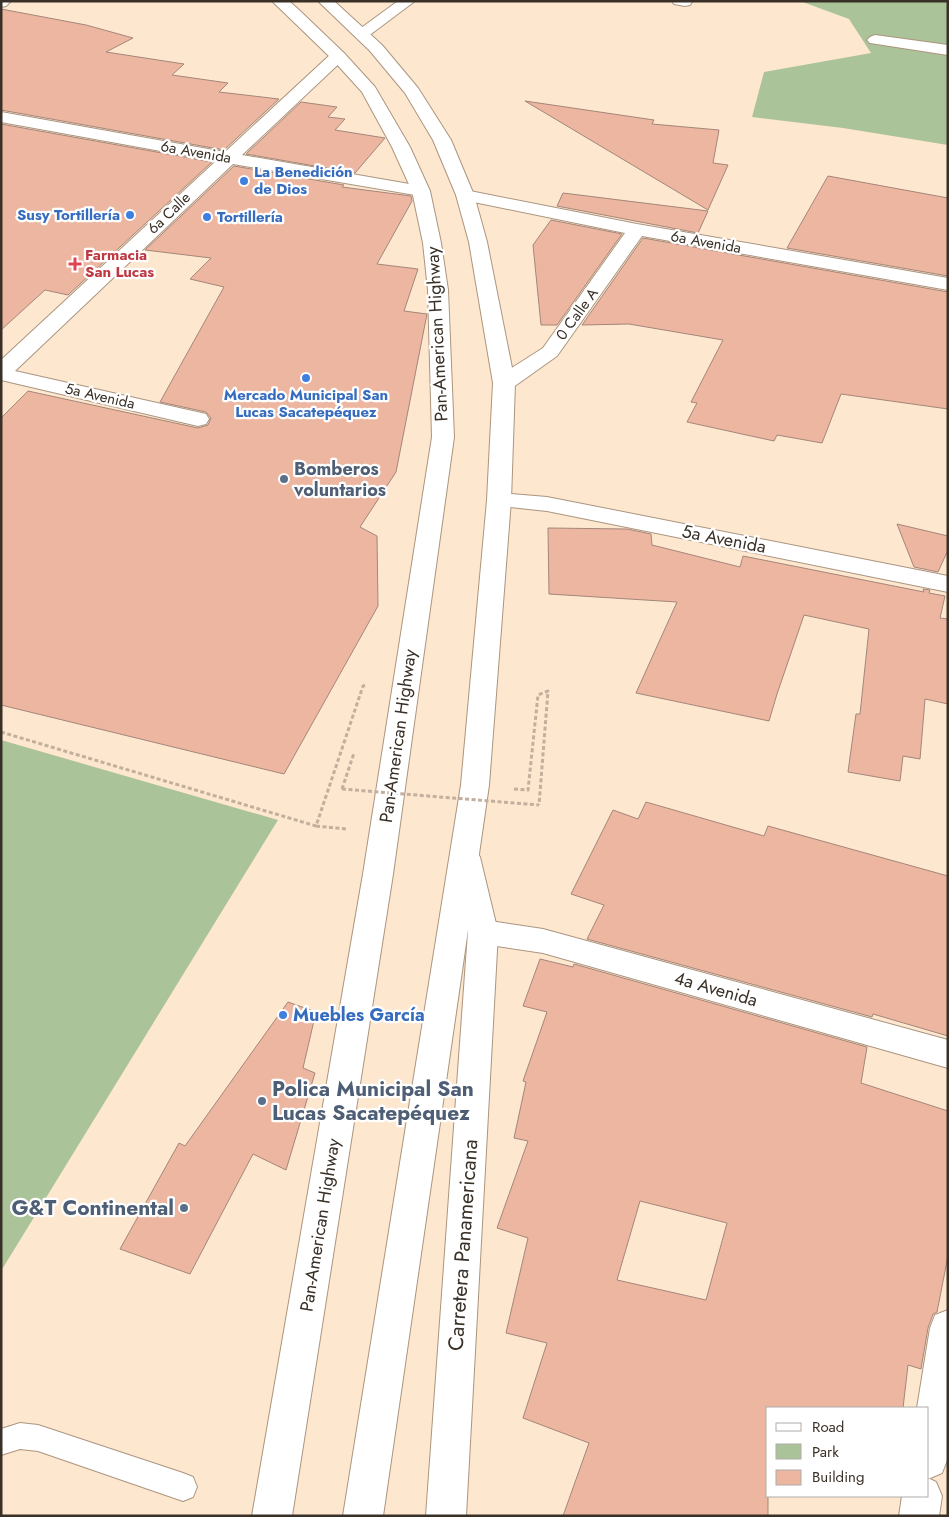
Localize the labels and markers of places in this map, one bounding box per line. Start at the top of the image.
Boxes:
place label: La Benedición de Dios [254,161,353,200]
marker: La Benedición de Dios [238,175,250,187]
place label: Susy Tortillería [17,204,120,226]
place label: Tortillería [217,206,283,228]
marker: Susy Tortillería [124,209,136,221]
marker: Tortillería [201,211,213,223]
place label: Farmacia San Lucas [85,244,154,283]
marker: Farmacia San Lucas [69,258,81,270]
marker: Mercado Municipal San Lucas Sacatepéquez [300,372,312,384]
place label: Mercado Municipal San Lucas Sacatepéquez [224,384,388,423]
place label: Bomberos voluntarios [293,456,386,503]
marker: Bomberos voluntarios [278,473,290,485]
place label: Muebles García [293,1002,425,1028]
marker: Muebles García [277,1009,289,1021]
place label: Polica Municipal San Lucas Sacatepéquez [272,1074,474,1128]
marker: Polica Municipal San Lucas Sacatepéquez [256,1095,268,1107]
place label: G&T Continental [12,1193,174,1223]
marker: G&T Continental [178,1202,190,1214]

